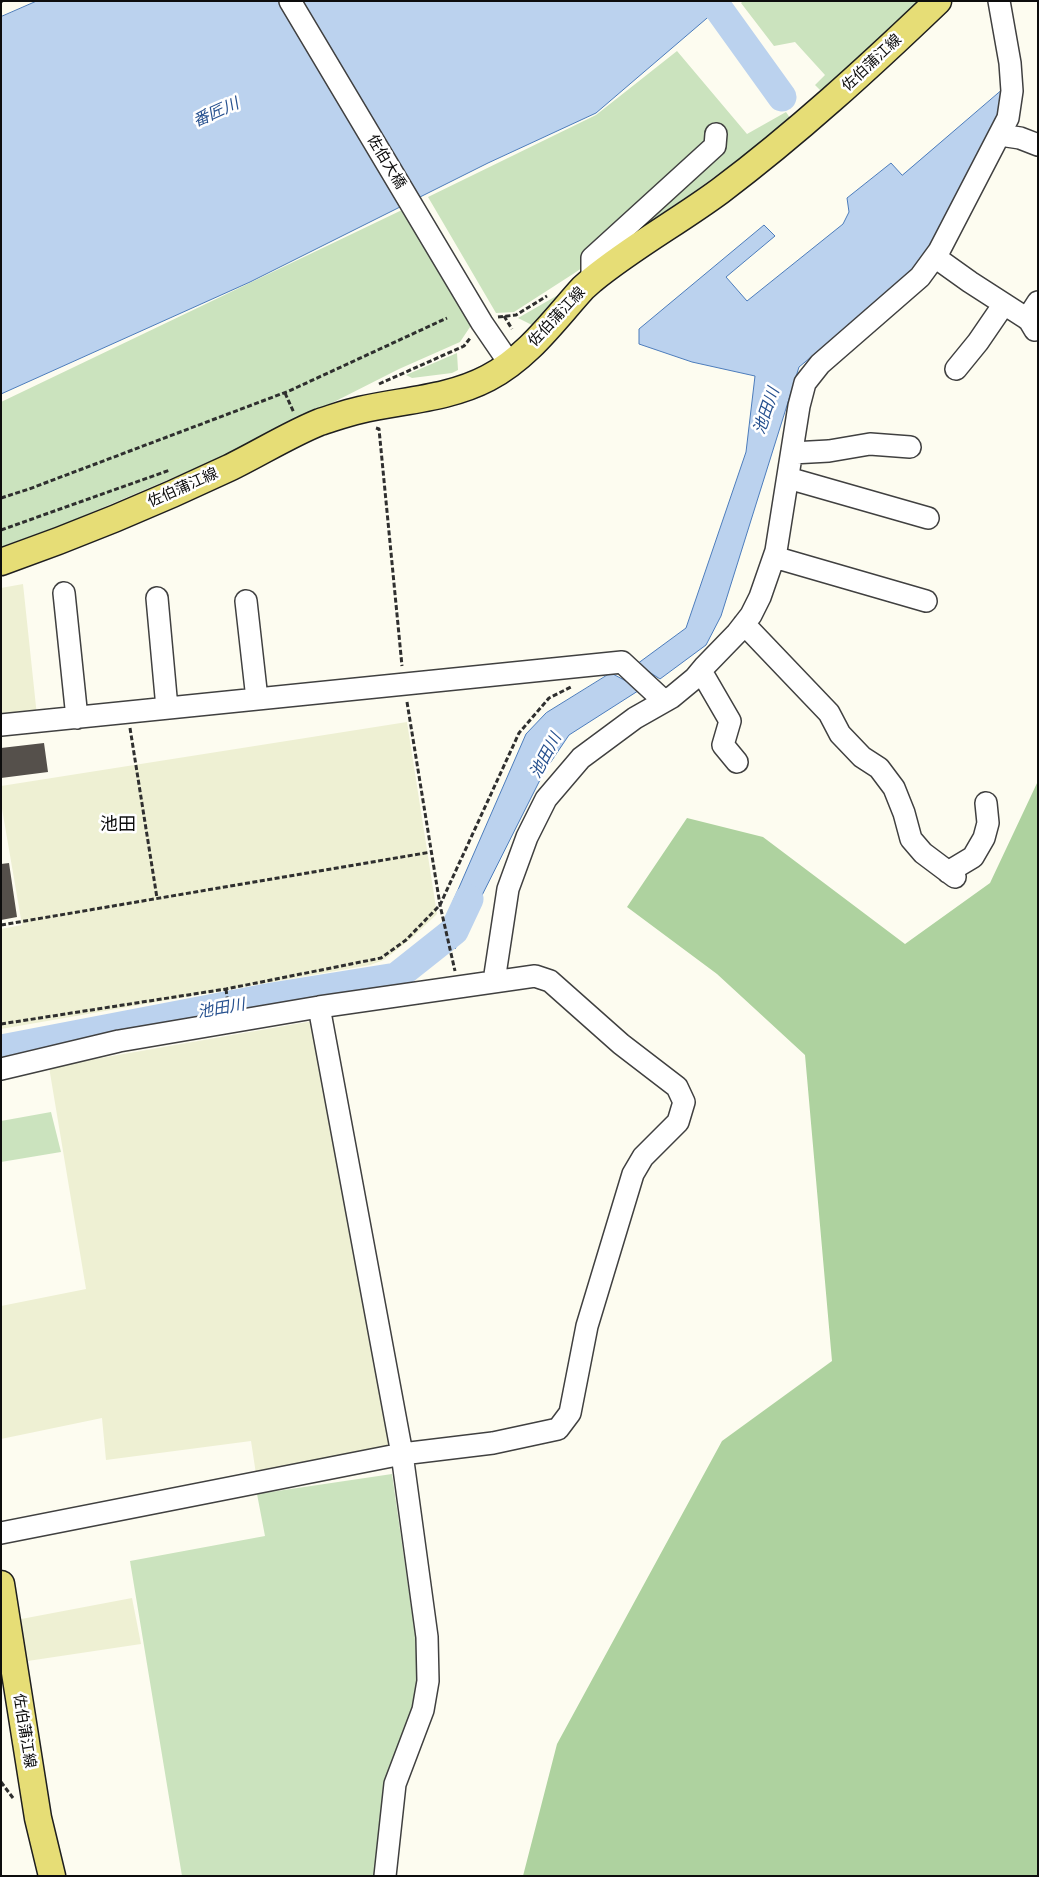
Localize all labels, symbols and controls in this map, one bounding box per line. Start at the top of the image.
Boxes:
street label: 佐伯蒲江線 [838,31,906,95]
water label: 番匠川 [190,94,242,132]
street label: 佐伯大橋 [363,132,409,192]
street label: 佐伯蒲江線 [525,283,589,351]
water label: 池田川 [750,385,784,437]
street label: 佐伯蒲江線 [145,465,221,511]
water label: 池田川 [526,730,566,782]
district label: 池田 [100,814,136,836]
water label: 池田川 [196,995,246,1023]
street label: 佐伯蒲江線 [9,1693,39,1769]

